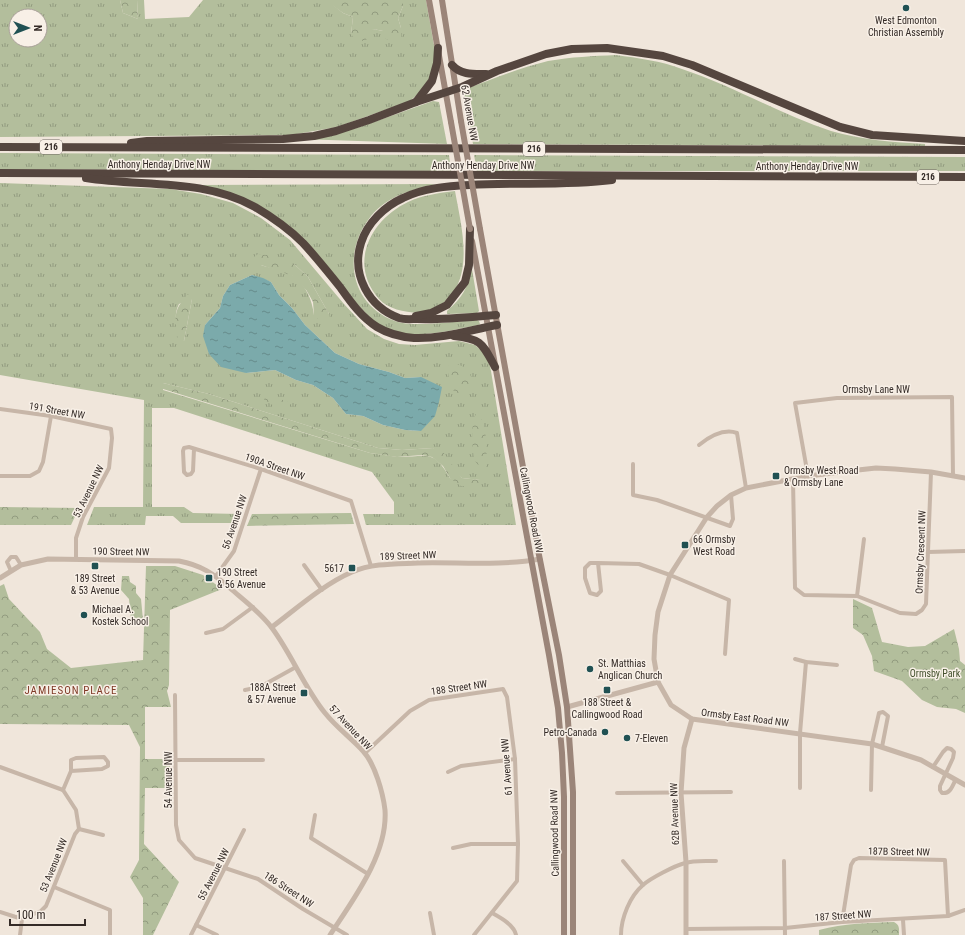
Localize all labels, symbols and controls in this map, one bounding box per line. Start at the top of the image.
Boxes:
marker: West Edmonton Christian Assembly [901,3,911,13]
north arrow [8,8,48,48]
place label: West Edmonton Christian Assembly [868,15,944,38]
text: N [31,25,44,32]
street label: 62 Avenue NW [459,84,480,143]
road number: 216 [40,140,62,154]
road number: 216 [523,142,545,156]
street label: Anthony Henday Drive NW [108,159,211,170]
street label: Anthony Henday Drive NW [432,160,535,171]
street label: Anthony Henday Drive NW [756,161,859,172]
road number: 216 [917,170,939,184]
street label: Ormsby Lane NW [842,384,910,395]
street label: 191 Street NW [28,400,86,421]
street label: 190A Street NW [244,451,306,482]
street label: 53 Avenue NW [71,463,106,519]
place label: Ormsby West Road & Ormsby Lane [784,465,859,488]
street label: Callingwood Road NW [518,466,545,554]
marker: Ormsby West Road & Ormsby Lane [771,471,781,481]
street label: 56 Avenue NW [220,493,249,551]
street label: Ormsby Crescent NW [914,510,927,594]
place label: 66 Ormsby West Road [693,534,735,557]
marker: 66 Ormsby West Road [680,540,690,550]
street label: 190 Street NW [93,546,150,557]
street label: 189 Street NW [380,549,437,562]
marker: 189 Street & 53 Avenue [90,561,100,571]
place label: 5617 [324,563,344,574]
marker: 5617 [347,563,357,573]
place label: 190 Street & 56 Avenue [217,567,266,590]
place label: 189 Street & 53 Avenue [71,573,120,596]
marker: 190 Street & 56 Avenue [204,573,214,583]
place label: Michael A. Kostek School [92,604,148,627]
marker: Michael A. Kostek School [79,610,89,620]
place label: St. Matthias Anglican Church [598,658,663,681]
marker: St. Matthias Anglican Church [585,664,595,674]
park label: Ormsby Park [910,668,961,679]
street label: 188 Street NW [430,678,488,697]
place label: 188A Street & 57 Avenue [247,682,296,705]
district label: JAMIESON PLACE [24,684,118,697]
marker: 188 Street & Callingwood Road [602,685,612,695]
marker: 188A Street & 57 Avenue [299,688,309,698]
place label: 188 Street & Callingwood Road [572,697,643,720]
street label: 57 Avenue NW [327,703,374,752]
street label: Ormsby East Road NW [700,707,790,728]
place label: Petro-Canada [544,727,597,738]
marker: Petro-Canada [600,727,610,737]
marker: 7-Eleven [622,733,632,743]
place label: 7-Eleven [635,733,668,744]
street label: 61 Avenue NW [499,738,514,796]
street label: 54 Avenue NW [163,751,174,809]
street label: 62B Avenue NW [668,782,681,845]
street label: Callingwood Road NW [548,789,561,877]
street label: 53 Avenue NW [38,836,69,894]
street label: 187B Street NW [868,845,931,858]
street label: 55 Avenue NW [196,846,231,902]
street label: 186 Street NW [262,869,316,910]
scale bar [10,901,85,927]
text: 100 m [16,908,46,922]
street label: 187 Street NW [814,908,872,923]

